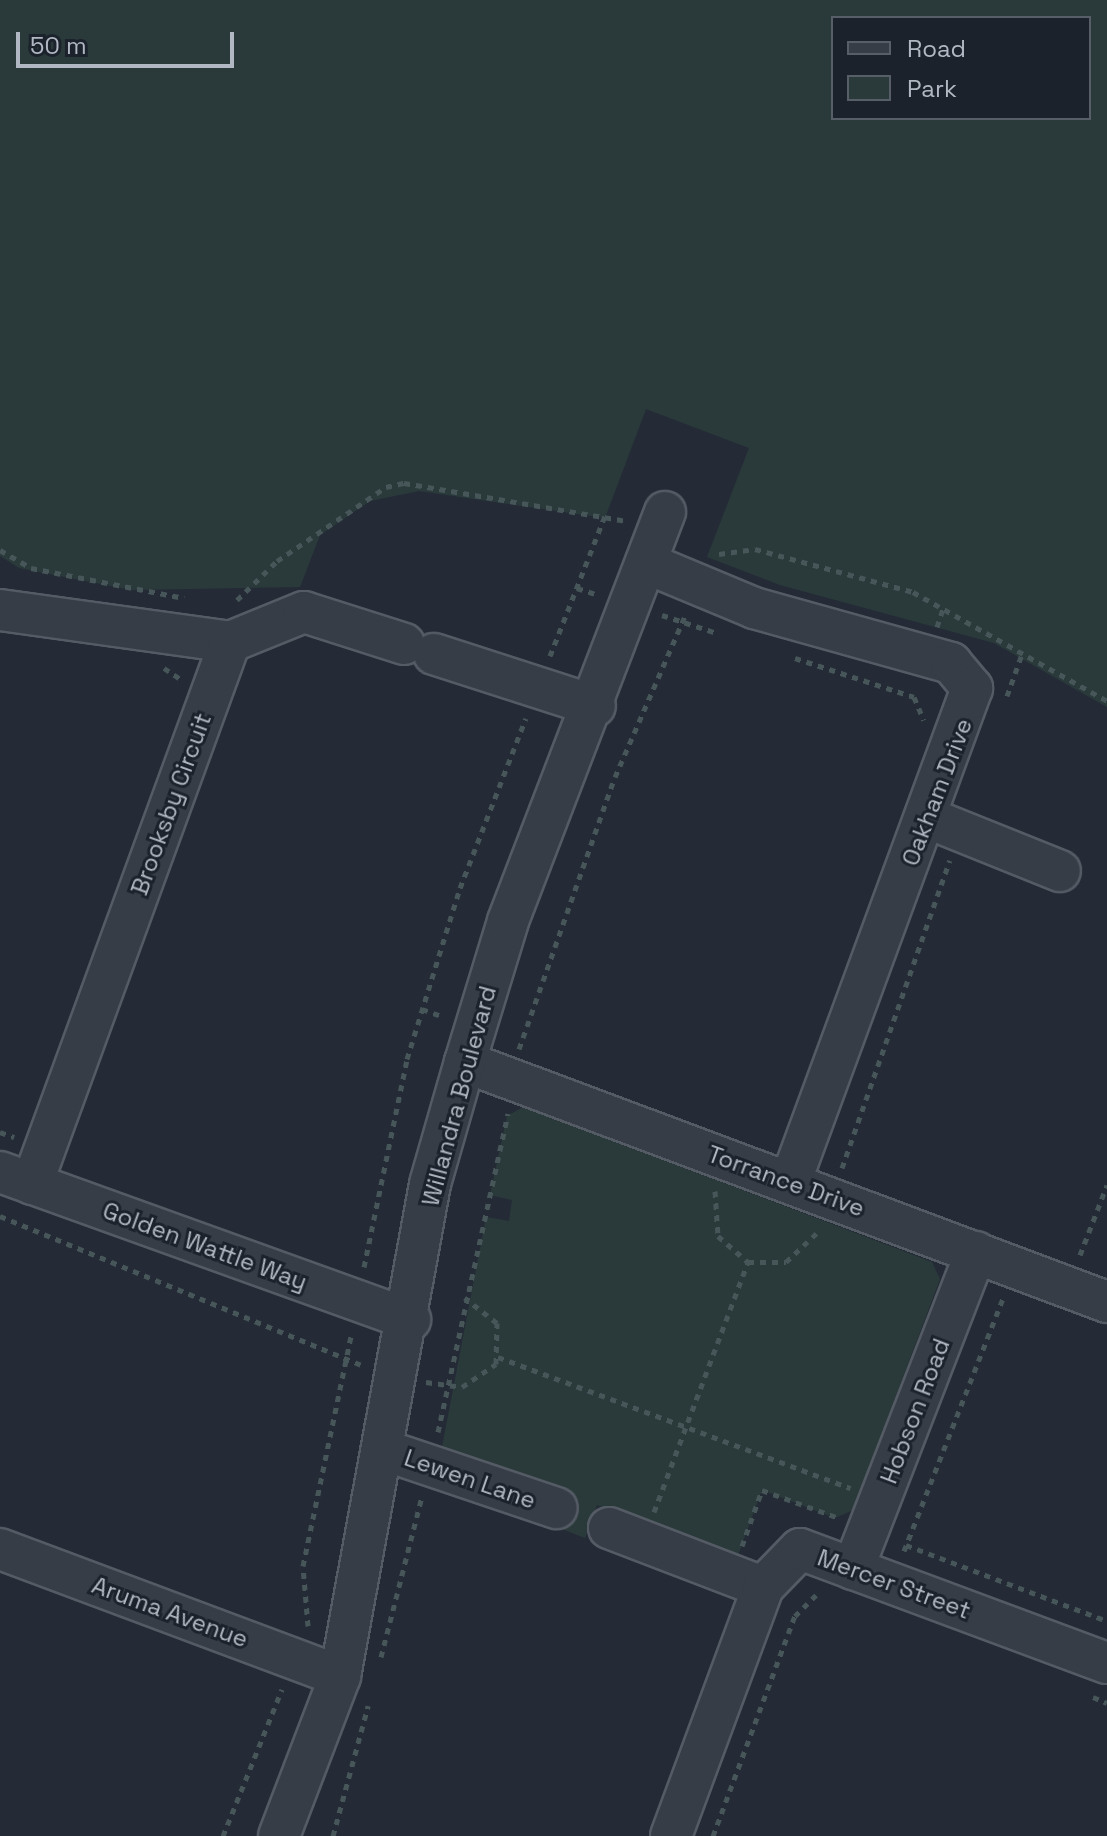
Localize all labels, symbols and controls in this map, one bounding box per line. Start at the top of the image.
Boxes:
scale bar [20,16,238,66]
legend [831,16,1091,120]
text: 50 m [30,30,87,61]
text: Road [907,33,966,64]
text: Park [907,73,957,104]
street label: Brooksby Circuit [125,709,217,899]
street label: Oakham Drive [896,714,978,870]
street label: Willandra Boulevard [416,983,502,1209]
street label: Torrance Drive [704,1139,868,1223]
street label: Golden Wattle Way [99,1196,311,1296]
street label: Hobson Road [874,1334,956,1488]
street label: Lewen Lane [401,1443,539,1515]
street label: Mercer Street [814,1543,974,1625]
street label: Aruma Avenue [88,1570,252,1654]

